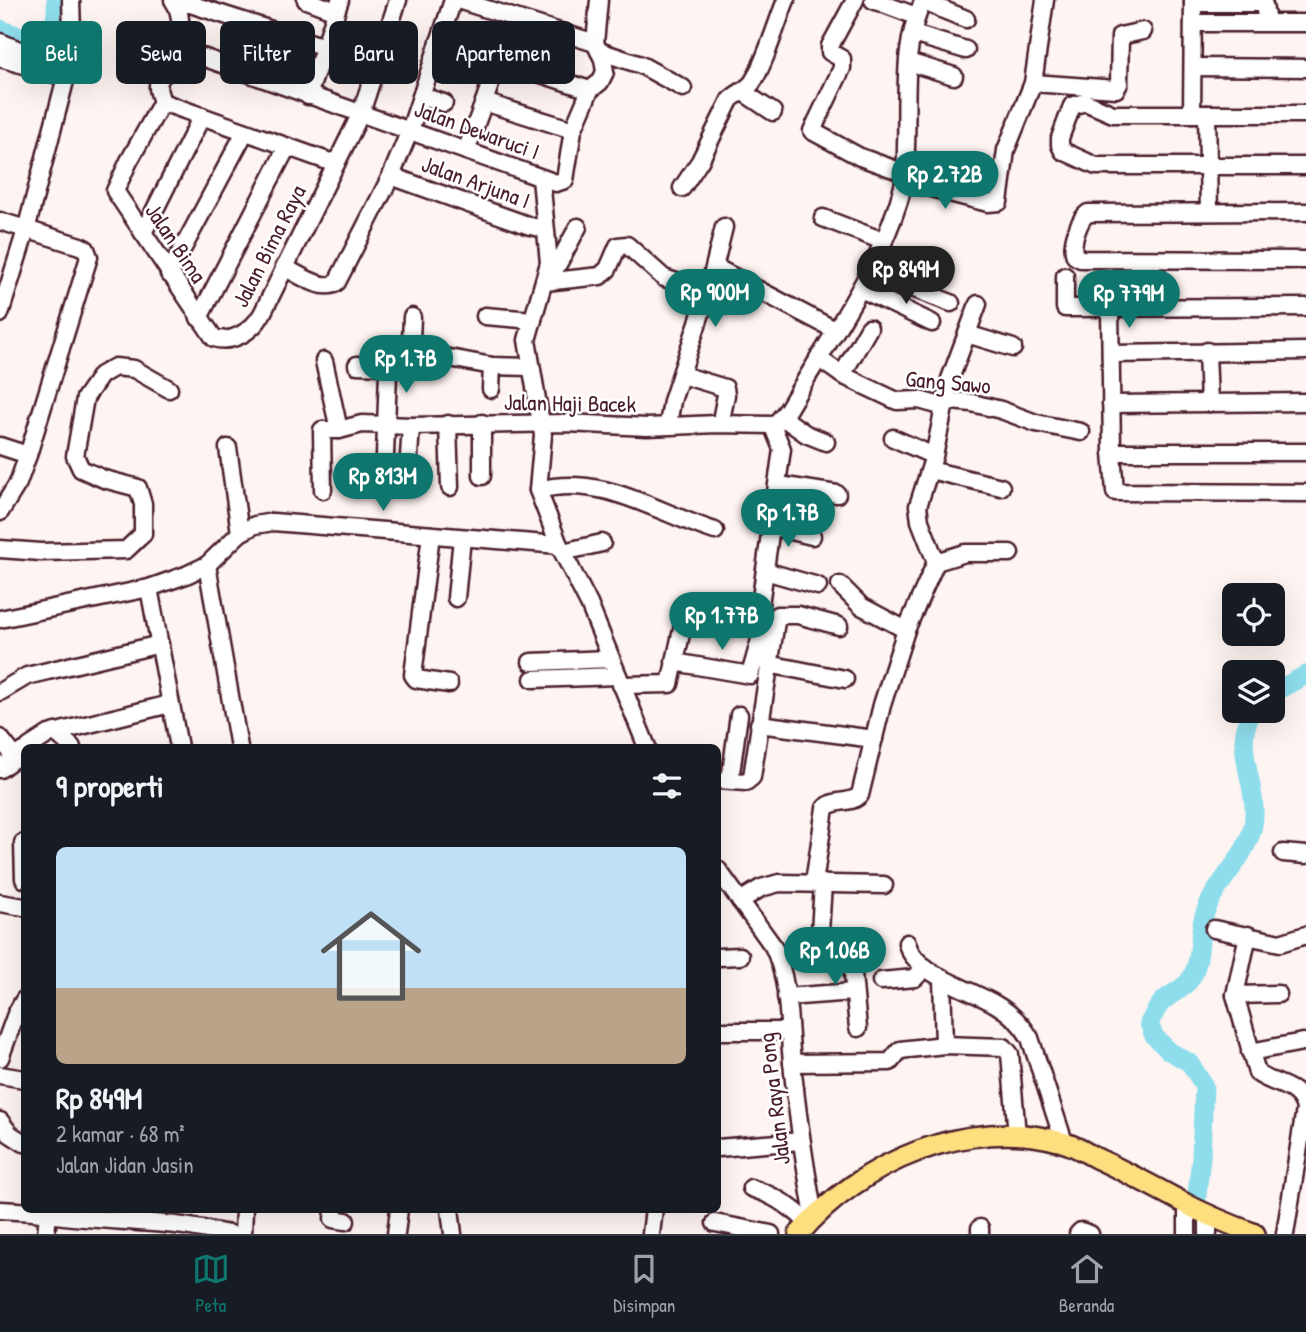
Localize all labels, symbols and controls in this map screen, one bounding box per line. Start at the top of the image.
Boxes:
chip: Beli [21,21,102,84]
chip: Sewa [116,21,206,84]
chip: Filter [220,21,315,84]
chip: Baru [329,21,418,84]
chip: Apartemen [432,21,575,84]
street label: Jalan Dewaruci I [410,93,544,166]
street label: Jalan Arjuna I [418,148,535,215]
pin: Rp 2.72B [873,152,1017,211]
text: Rp 2.72B [907,158,983,189]
street label: Jalan Bima Raya [224,179,313,312]
street label: Jalan Bima [138,197,214,289]
pin: Rp 849M [841,246,971,306]
text: Rp 849M [873,253,939,284]
pin: Rp 900M [650,270,780,329]
pin: Rp 779M [1064,270,1194,330]
text: Rp 900M [681,276,749,307]
text: Rp 779M [1094,277,1164,308]
pin: Rp 1.7B [341,336,471,395]
text: Rp 1.7B [375,342,437,373]
street label: Gang Sawo [904,362,992,401]
street label: Jalan Haji Bacek [504,386,637,419]
pin: Rp 813M [318,454,448,513]
text: Rp 813M [349,460,417,491]
pin: Rp 1.7B [723,490,853,549]
text: Rp 1.7B [757,496,819,527]
map controls [1222,583,1285,723]
button: locate [1222,583,1285,646]
pin: Rp 1.77B [650,592,794,652]
text: Rp 1.77B [685,599,759,630]
button: layers [1222,660,1285,723]
text: 9 properti [56,766,164,806]
icon: filters [648,767,686,805]
icon: home [308,893,434,1019]
pin: Rp 1.06B [763,928,907,987]
text: Rp 1.06B [800,934,870,965]
street label: Jalan Raya Pong [750,1031,797,1167]
text: Rp 849M [56,1078,142,1118]
text: 2 kamar · 68 m² [56,1118,185,1149]
text: Jalan Jidan Jasin [56,1149,194,1180]
tab: Peta [192,1250,230,1318]
tab: Disimpan [613,1250,675,1318]
tab: Beranda [1059,1250,1114,1318]

